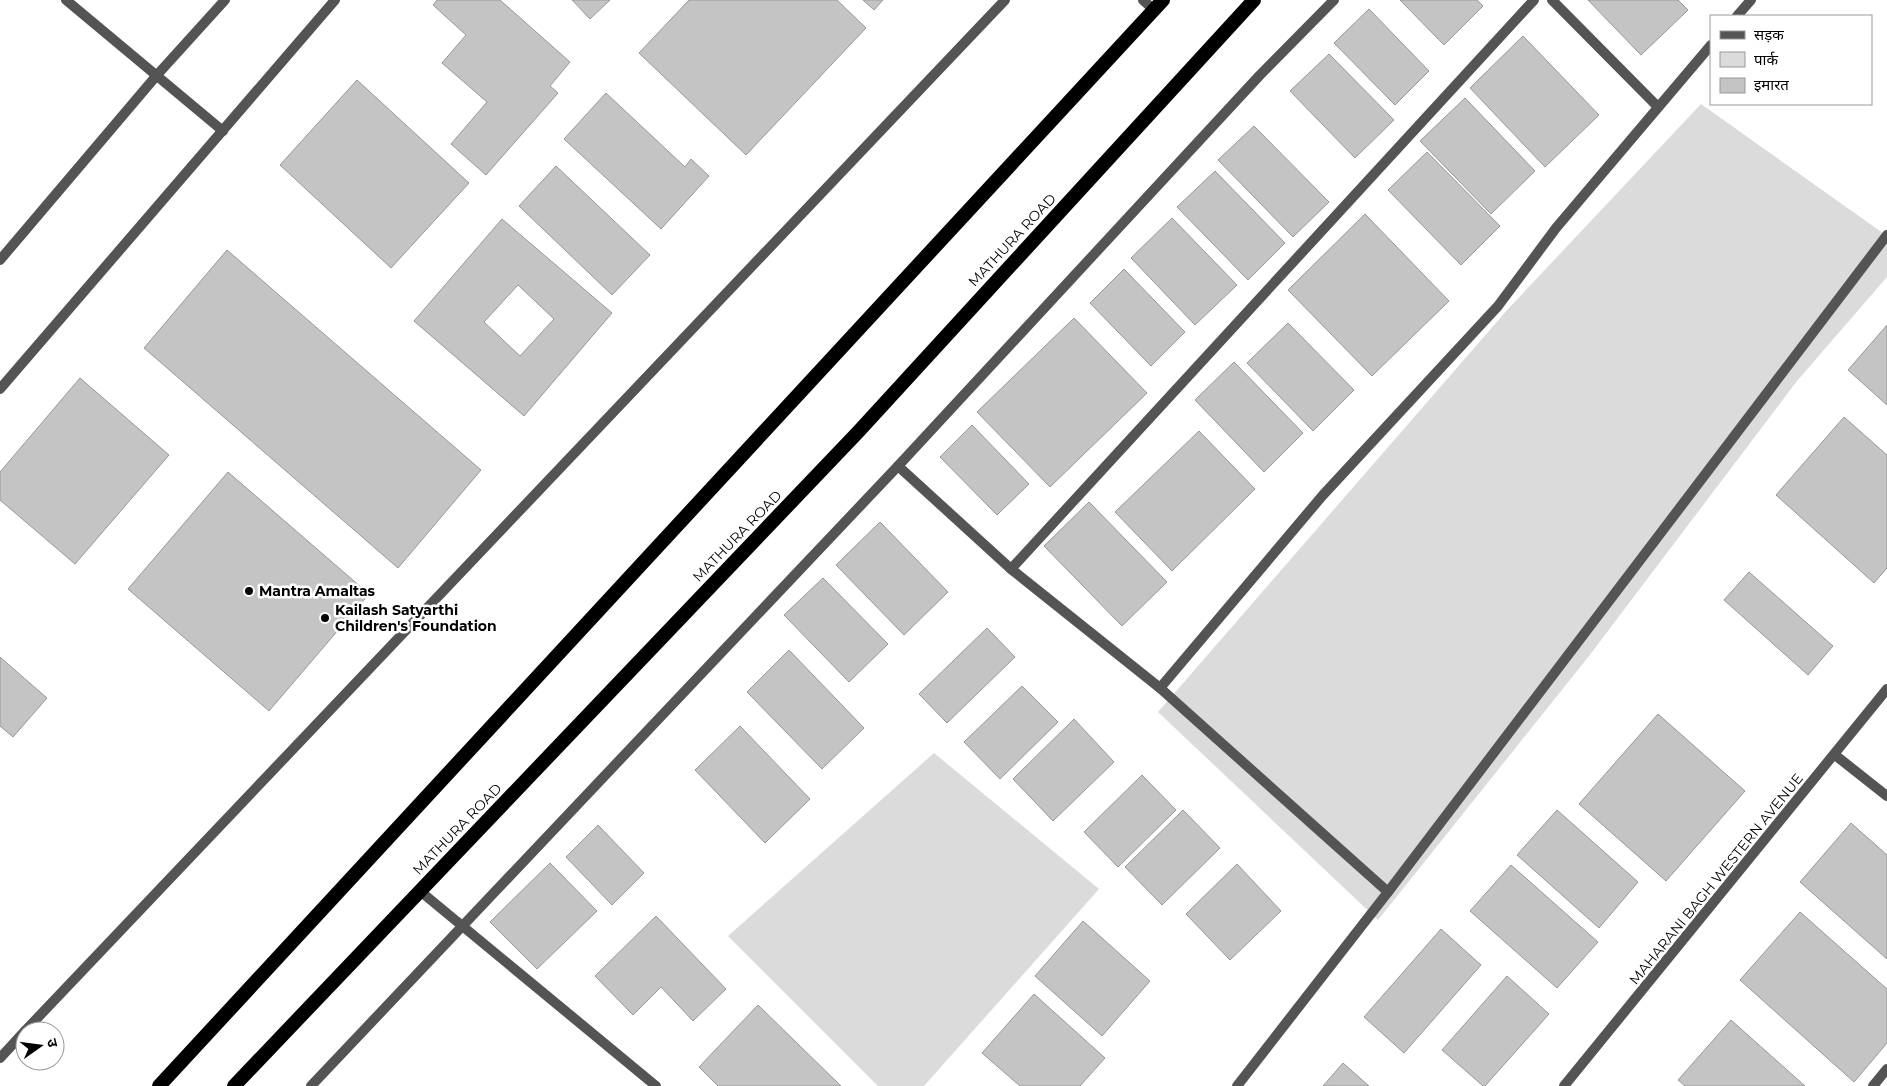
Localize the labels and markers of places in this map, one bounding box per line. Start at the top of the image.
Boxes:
place label: Mantra Amaltas [259,582,376,600]
marker: Mantra Amaltas [243,585,255,597]
place label: Kailash Satyarthi Children's Foundation [335,601,497,635]
marker: Kailash Satyarthi Children's Foundation [319,612,331,624]

